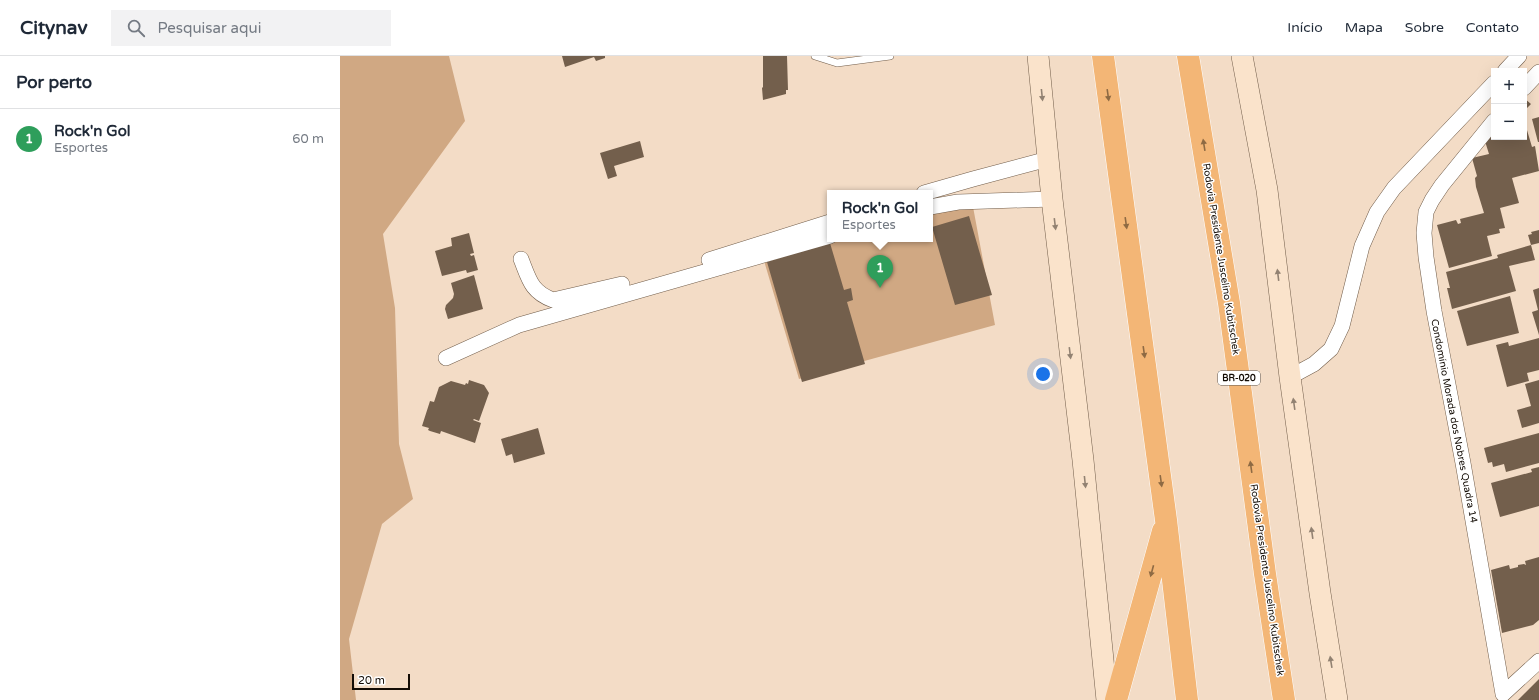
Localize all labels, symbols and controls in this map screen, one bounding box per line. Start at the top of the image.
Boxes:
search box [111,10,391,46]
text: Citynav [20,17,87,39]
icon: search [125,17,147,39]
text: Pesquisar aqui [157,19,261,37]
text: Início [1287,19,1323,36]
text: Mapa [1345,19,1383,36]
text: Sobre [1405,19,1444,36]
text: Contato [1466,19,1519,36]
map controls [1491,68,1527,140]
button: + [1491,68,1527,104]
text: Por perto [16,72,92,93]
one-way arrow [1038,89,1045,101]
one-way arrow [1105,89,1111,101]
button: − [1491,104,1527,140]
text: Rock'n Gol [54,122,131,140]
text: 1 [25,131,33,147]
text: 60 m [292,131,324,147]
one-way arrow [1201,139,1207,151]
text: Esportes [54,140,108,156]
street label: Rodovia Presidente Juscelino Kubitschek [1200,162,1242,356]
popup [827,190,933,242]
text: Rock'n Gol [842,199,918,217]
text: Esportes [842,217,896,233]
one-way arrow [1123,217,1129,229]
one-way arrow [1052,218,1058,230]
pin: 1 [867,255,893,288]
one-way arrow [1275,269,1281,281]
street label: Condomínio Morada dos Nobres Quadra 14 [1428,318,1480,524]
one-way arrow [1140,346,1147,358]
one-way arrow [1067,347,1074,359]
your location [1033,364,1053,384]
road number: BR-020 [1218,371,1260,385]
one-way arrow [1291,398,1297,410]
one-way arrow [1248,461,1254,473]
one-way arrow [1158,475,1164,487]
one-way arrow [1082,476,1089,488]
street label: Rodovia Presidente Juscelino Kubitschek [1248,483,1286,677]
one-way arrow [1309,527,1315,539]
one-way arrow [1149,565,1155,577]
one-way arrow [1328,655,1334,668]
scale bar [352,672,410,691]
text: 20 m [358,674,385,687]

